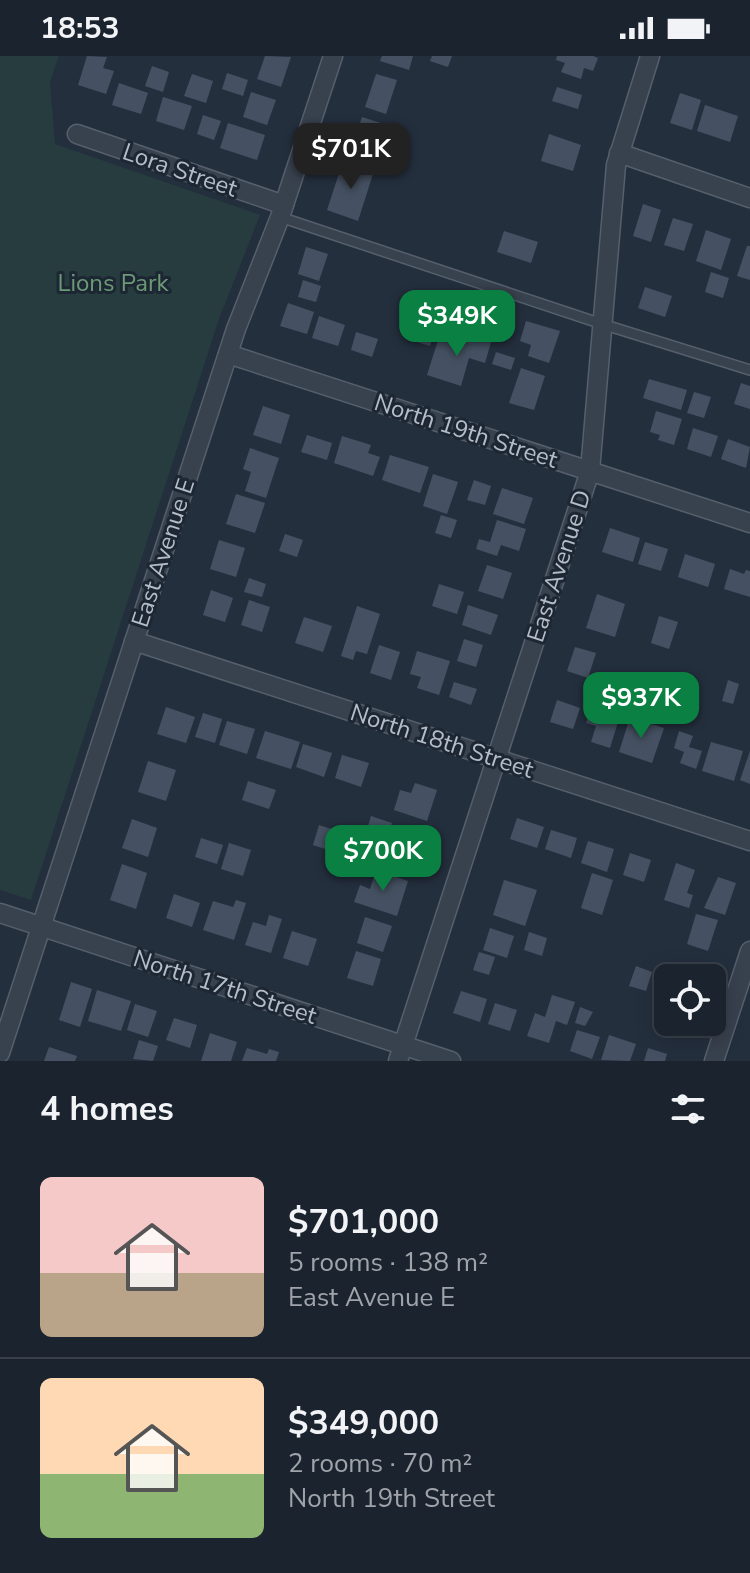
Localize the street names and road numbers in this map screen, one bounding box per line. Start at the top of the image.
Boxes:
street label: Lora Street [118,135,242,205]
street label: North 19th Street [370,386,562,476]
street label: East Avenue E [124,475,202,631]
street label: East Avenue D [519,486,599,646]
street label: North 18th Street [346,696,538,786]
street label: North 17th Street [129,942,321,1032]

